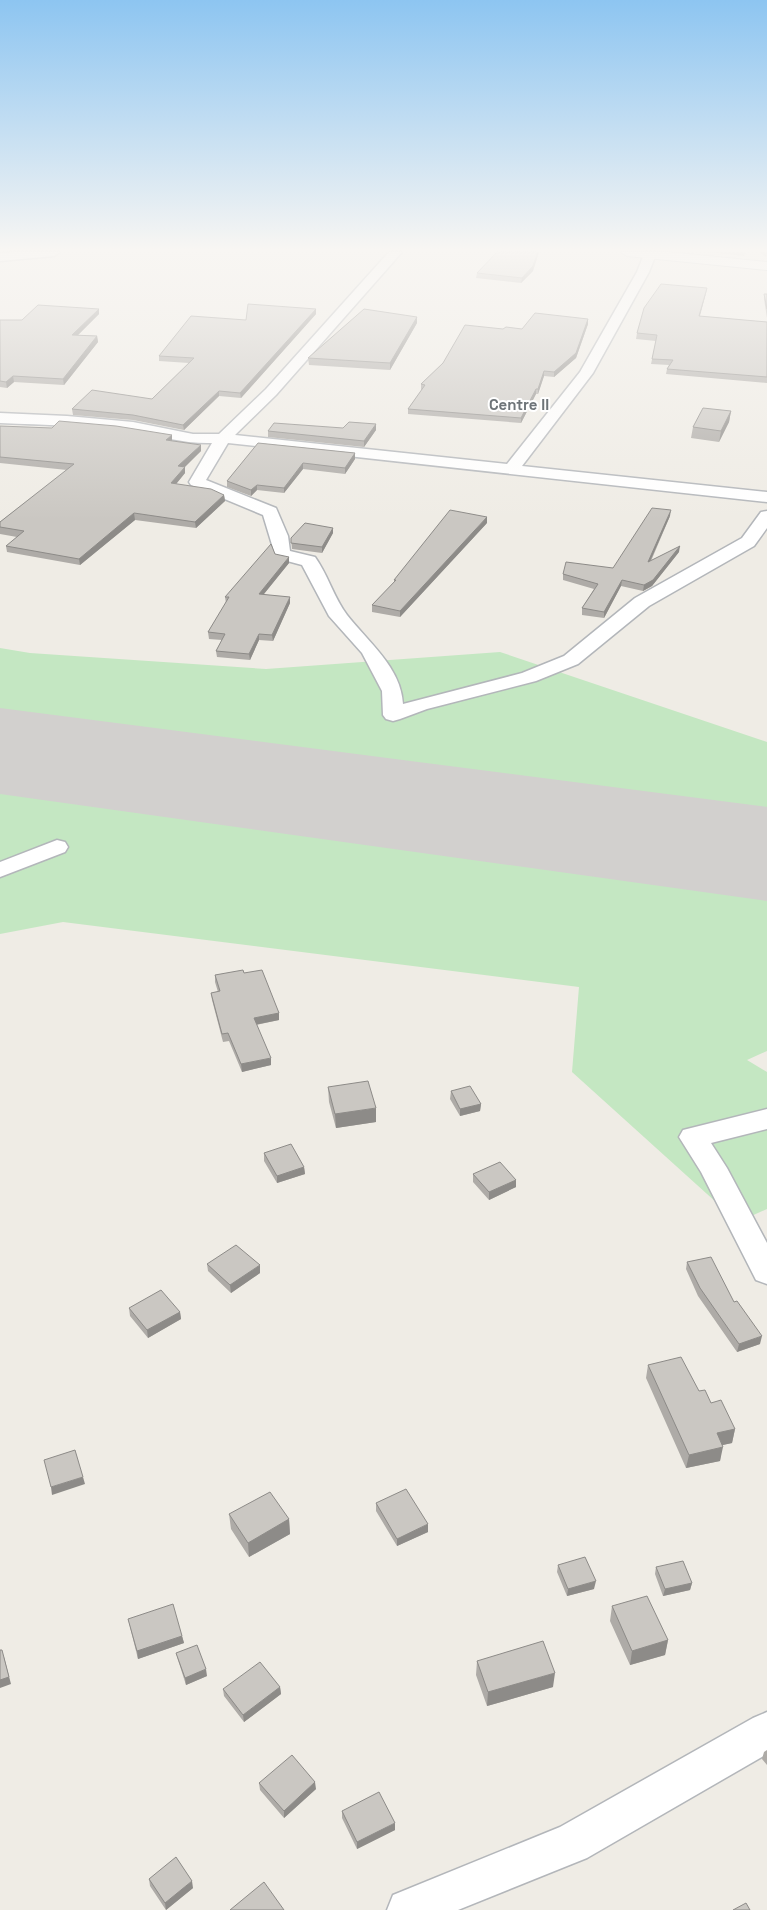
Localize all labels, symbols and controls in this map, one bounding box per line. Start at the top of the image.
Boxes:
district label: Centre II [489,395,549,414]

